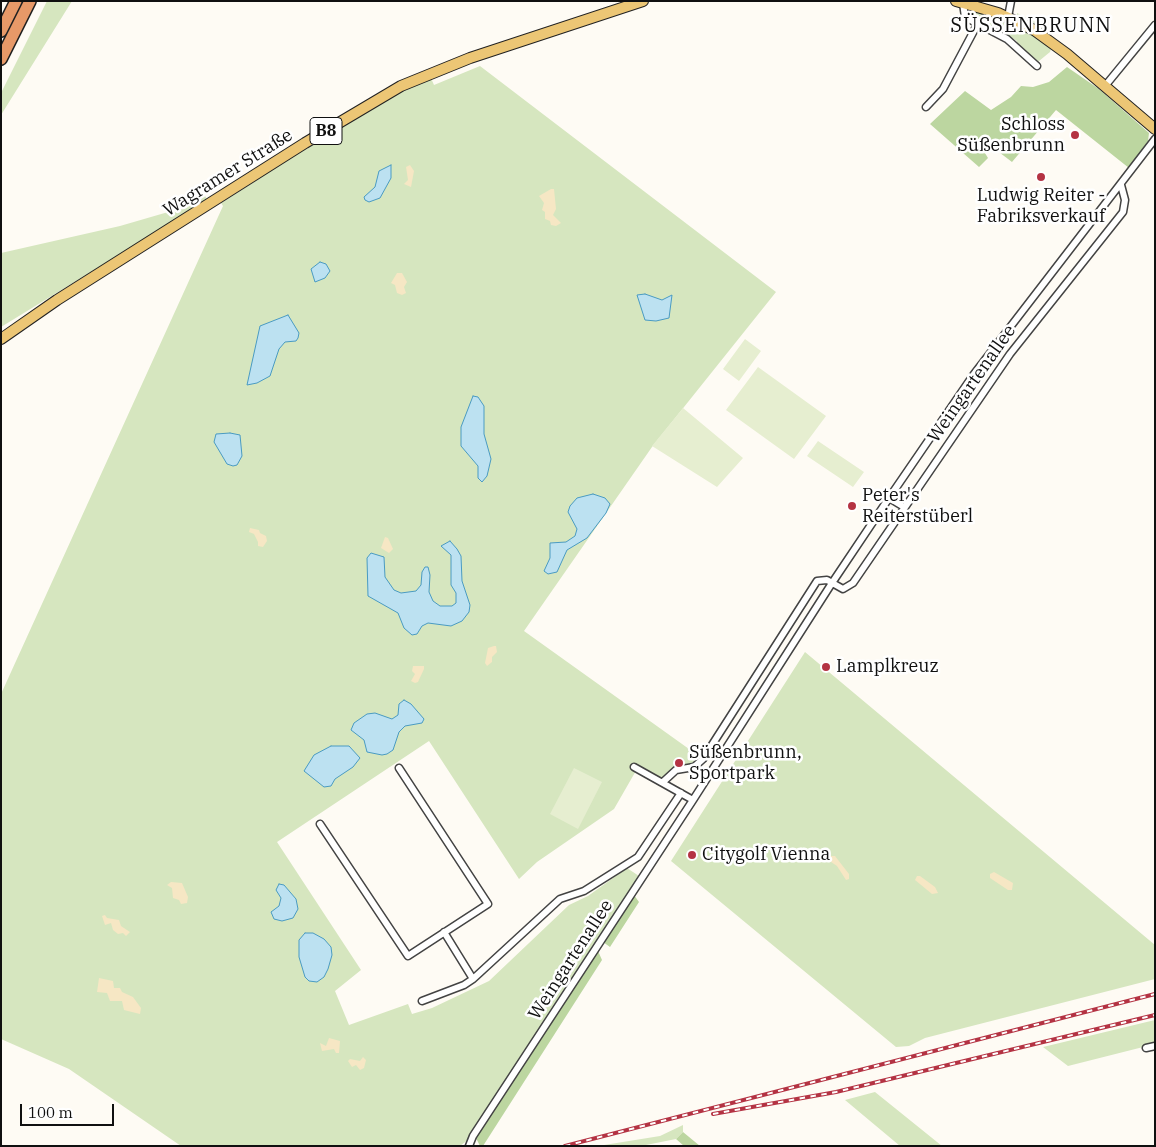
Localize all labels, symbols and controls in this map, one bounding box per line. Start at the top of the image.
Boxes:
district label: SÜSSENBRUNN [949,14,1113,38]
place label: Schloss Süßenbrunn [957,114,1065,156]
road number: B8 [310,118,342,144]
street label: Wagramer Straße [159,124,297,222]
marker: Schloss Süßenbrunn [1069,129,1081,141]
marker: Ludwig Reiter - Fabriksverkauf [1035,171,1047,183]
place label: Ludwig Reiter - Fabriksverkauf [977,185,1105,228]
street label: Weingartenallee [923,321,1021,447]
place label: Peter's Reiterstüberl [862,485,973,528]
marker: Peter's Reiterstüberl [846,500,858,512]
place label: Lamplkreuz [836,656,939,678]
marker: Lamplkreuz [820,661,832,673]
place label: Süßenbrunn, Sportpark [689,742,802,784]
marker: Süßenbrunn, Sportpark [673,757,685,769]
place label: Citygolf Vienna [702,844,830,866]
marker: Citygolf Vienna [686,849,698,861]
street label: Weingartenallee [524,896,618,1024]
scale bar [22,1094,116,1126]
text: 100 m [28,1103,73,1122]

